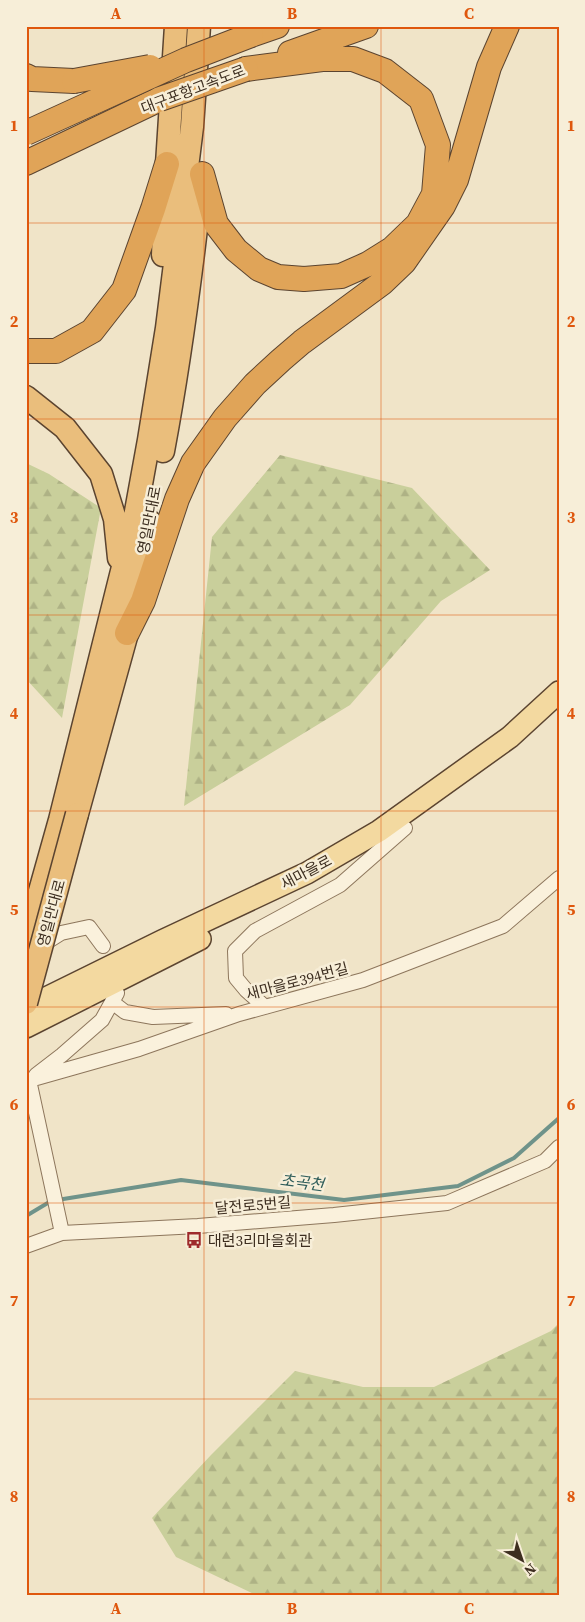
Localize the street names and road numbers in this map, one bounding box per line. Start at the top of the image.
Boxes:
street label: 대구포항고속도로 [138,59,248,119]
street label: 영일만대로 [132,484,166,556]
street label: 새마을로 [277,850,335,894]
street label: 영일만대로 [32,877,70,949]
street label: 새마을로394번길 [243,957,351,1005]
street label: 달전로5번길 [214,1191,292,1219]

